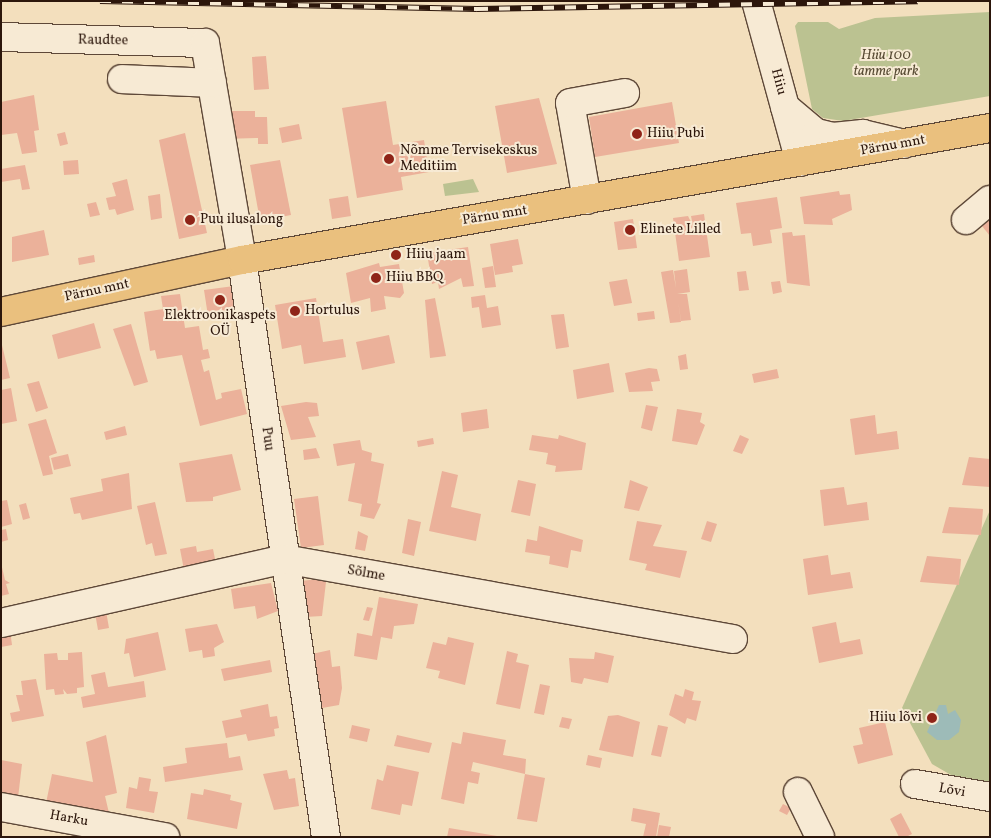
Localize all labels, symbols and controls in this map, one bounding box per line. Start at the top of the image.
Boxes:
street label: Raudtee [78,32,128,50]
park label: Hiiu 100 tamme park [853,48,919,80]
street label: Hiiu [766,67,790,97]
place label: Hiiu Pubi [647,126,705,142]
marker: Hiiu Pubi [631,128,643,140]
street label: Pärnu mnt [859,132,927,160]
place label: Nõmme Tervisekeskus Meditiim [400,143,538,176]
marker: Nõmme Tervisekeskus Meditiim [382,152,396,166]
street label: Pärnu mnt [461,203,529,229]
place label: Puu ilusalong [200,212,283,228]
marker: Puu ilusalong [184,214,196,226]
place label: Elinete Lilled [640,222,721,238]
marker: Elinete Lilled [624,224,636,236]
place label: Hiiu jaam [406,247,466,263]
marker: Hiiu jaam [390,249,402,261]
place label: Hiiu BBQ [386,270,443,286]
marker: Hiiu BBQ [370,272,382,284]
street label: Pärnu mnt [63,276,131,306]
marker: Elektroonikaspets OÜ [214,294,226,306]
place label: Hortulus [305,303,360,319]
marker: Hortulus [289,305,301,317]
place label: Elektroonikaspets OÜ [164,308,276,341]
street label: Puu [257,426,277,452]
street label: Sõlme [346,562,386,586]
place label: Hiiu lõvi [869,710,922,726]
marker: Hiiu lõvi [926,712,938,724]
street label: Lõvi [937,780,967,802]
street label: Harku [48,807,90,831]

